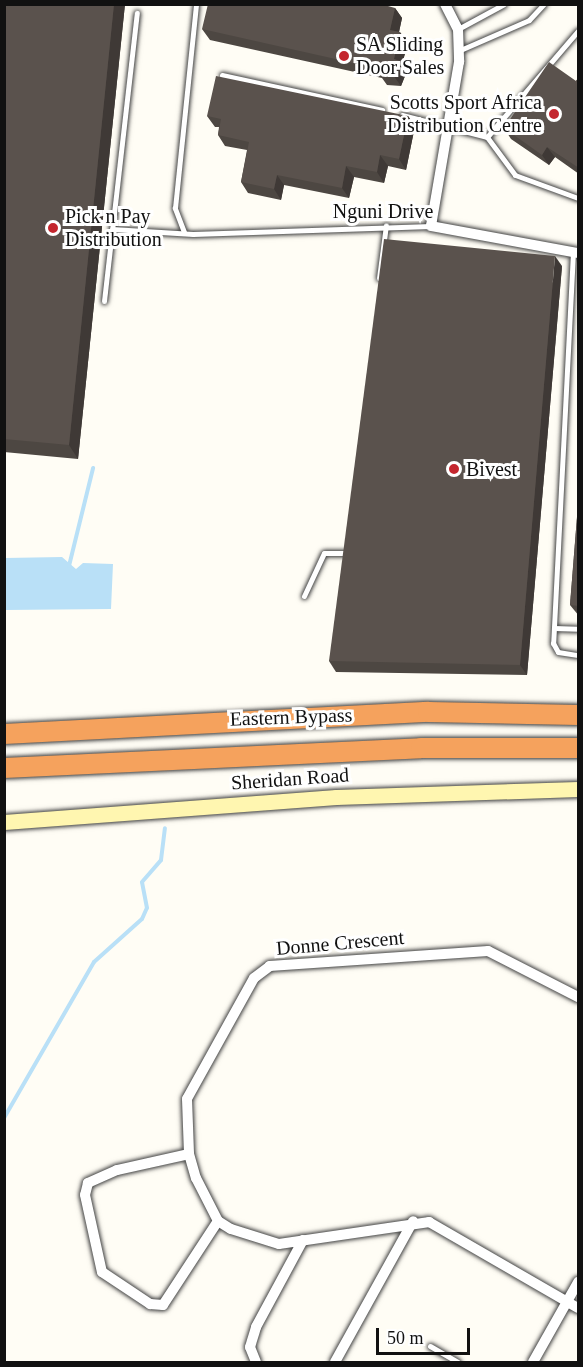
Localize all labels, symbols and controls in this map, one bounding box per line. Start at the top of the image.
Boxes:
place label: SA Sliding Door Sales [356,33,444,80]
marker: SA Sliding Door Sales [337,49,351,63]
place label: Scotts Sport Africa Distribution Centre [387,90,542,137]
marker: Scotts Sport Africa Distribution Centre [547,107,561,121]
street label: Nguni Drive [333,199,433,223]
place label: Pick n Pay Distribution [65,204,162,251]
marker: Pick n Pay Distribution [46,221,60,235]
place label: Bivest [466,457,517,481]
marker: Bivest [447,462,461,476]
street label: Eastern Bypass [229,703,353,731]
street label: Sheridan Road [230,763,350,795]
street label: Donne Crescent [275,925,405,961]
scale bar [379,1316,474,1354]
text: 50 m [387,1328,424,1348]

